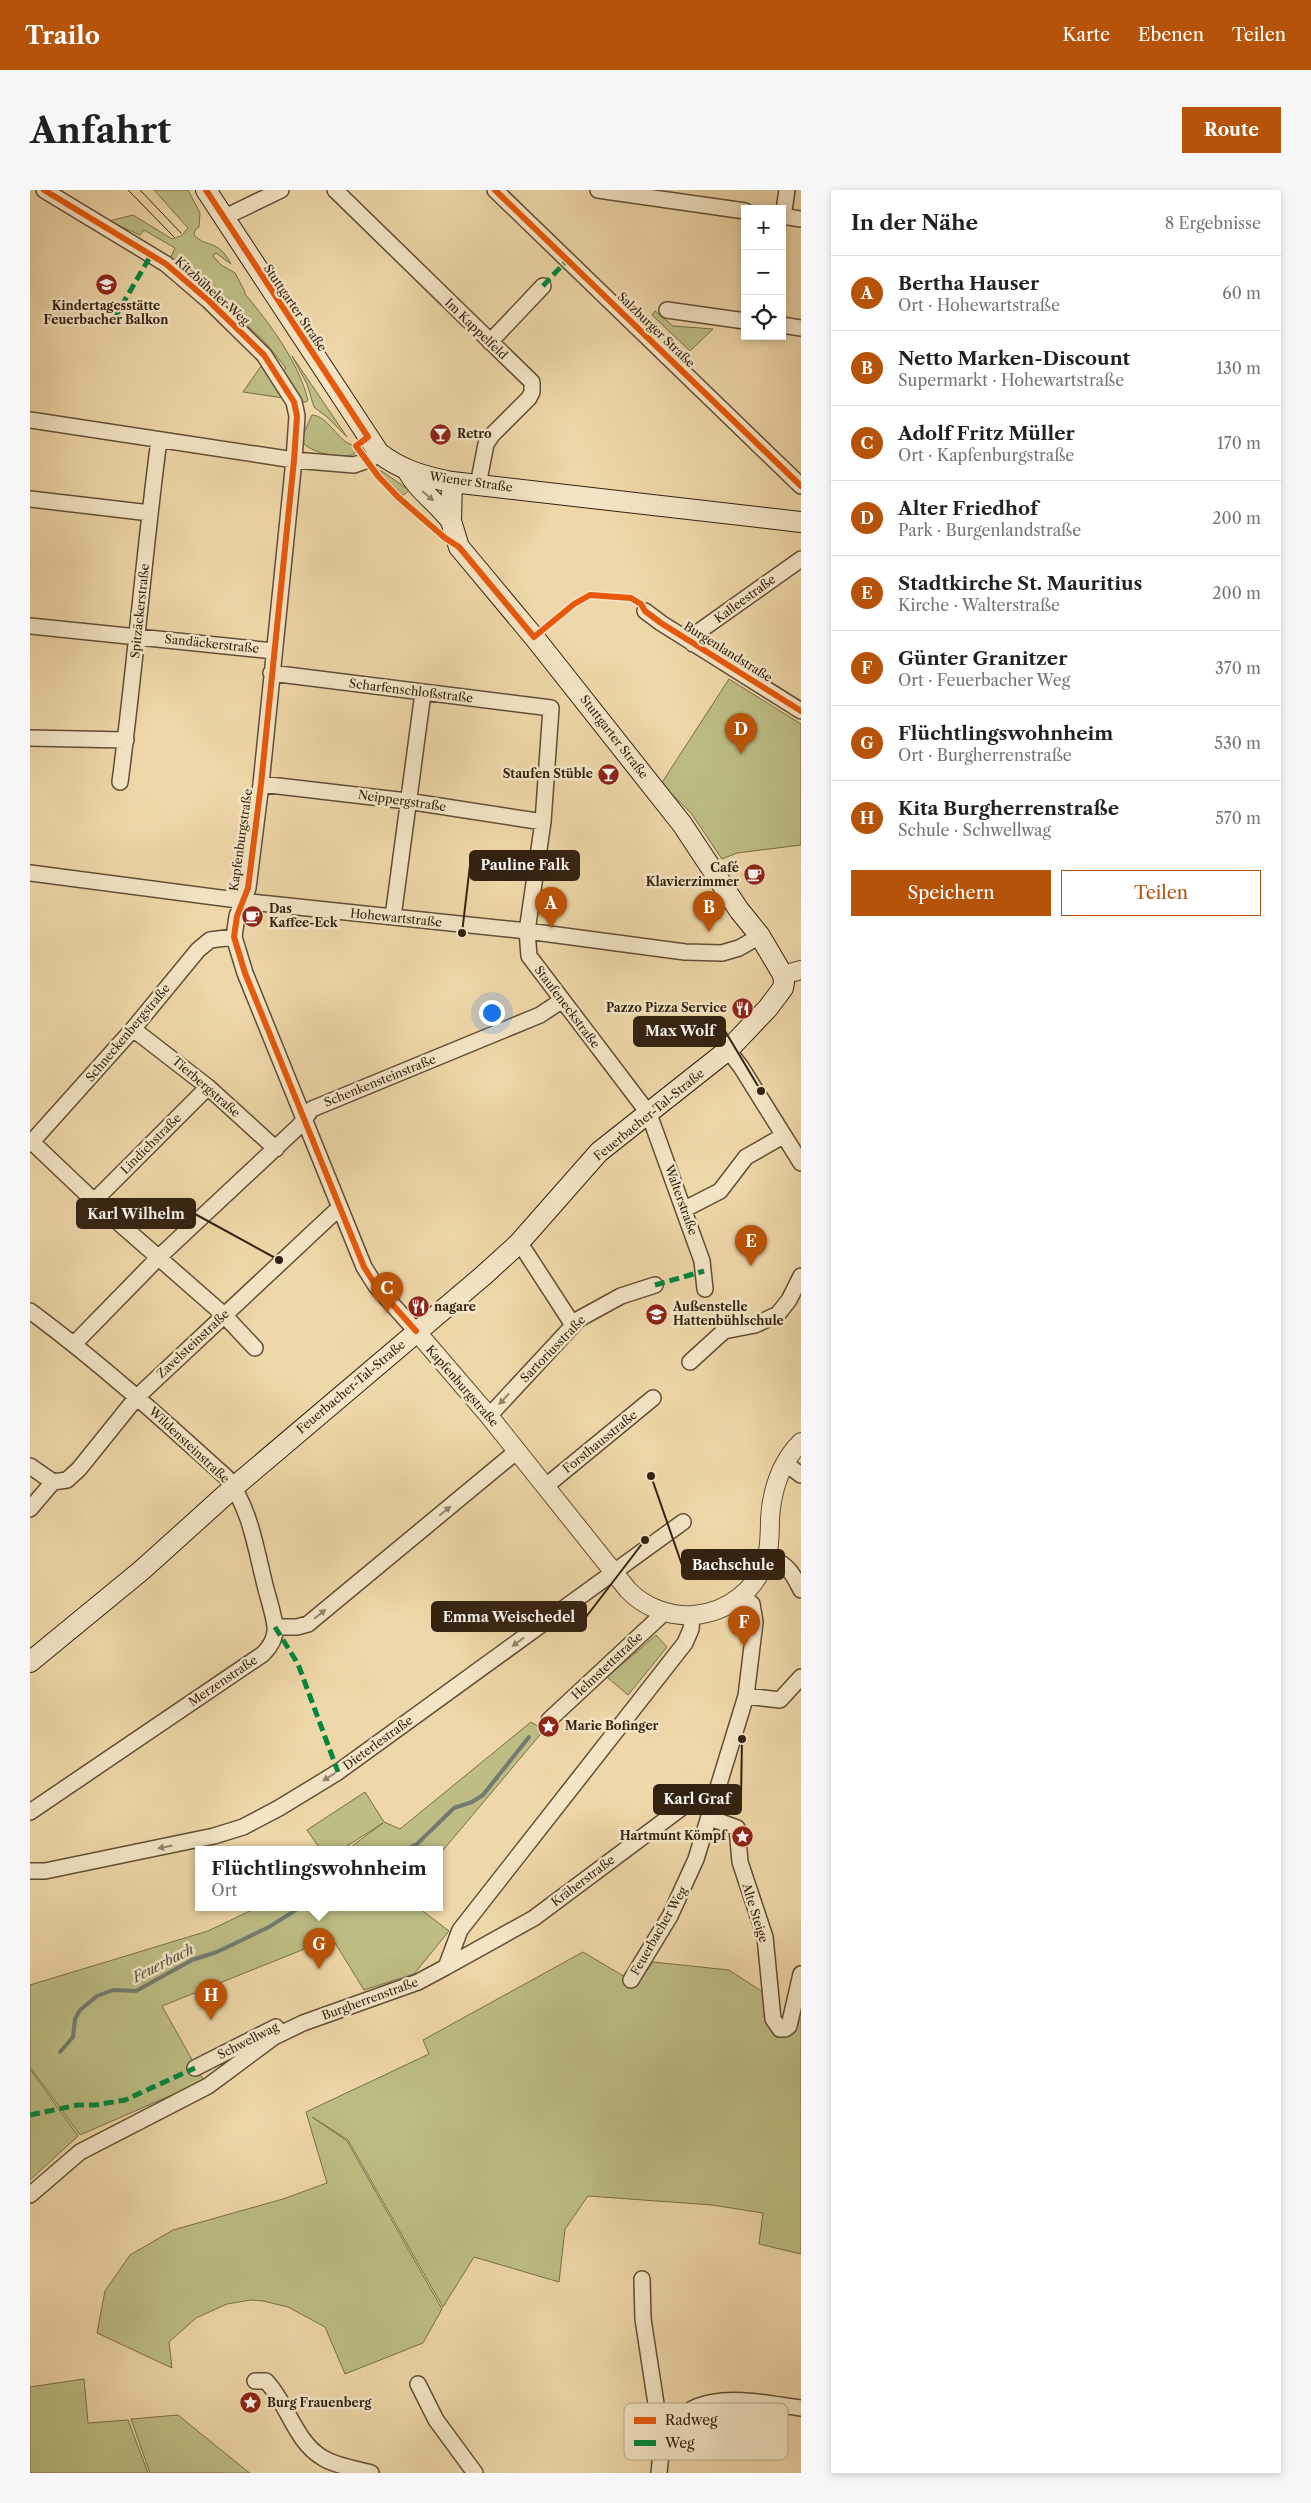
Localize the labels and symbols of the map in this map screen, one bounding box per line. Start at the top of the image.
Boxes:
street label: Kitzbüheler Weg [172,253,253,328]
street label: Stuttgarter Straße [261,261,330,354]
school or university icon: Kindertagesstätte Feuerbacher Balkon [94,273,118,297]
street label: Salzburger Straße [615,289,698,371]
street label: Im Kappelfeld [442,295,511,363]
place label: Kindertagesstätte Feuerbacher Balkon [44,298,169,327]
bar icon: Retro [429,422,453,446]
place label: Retro [457,426,492,441]
street label: Wiener Straße [428,468,514,495]
one-way arrow [422,491,435,502]
street label: Spitzäckerstraße [127,563,152,659]
street label: Kalleestraße [711,571,778,626]
street label: Burgenlandstraße [681,618,776,685]
street label: Sandäckerstraße [164,631,260,656]
street label: Scharfenschloßstraße [348,675,474,706]
street label: Stuttgarter Straße [577,692,652,782]
pin: D [725,713,757,754]
bar icon: Staufen Stüble [597,762,621,786]
place label: Staufen Stüble [503,766,593,781]
street label: Neippergstraße [357,787,447,814]
street label: Kapfenburgstraße [226,788,255,892]
callout: Pauline Falk [470,851,579,880]
text: Pauline Falk [480,856,570,874]
place label: Café Klavierzimmer [646,860,739,889]
cafe icon: Café Klavierzimmer [743,863,767,887]
pin: A [535,887,567,928]
pin: B [693,891,725,932]
place label: Das Kaffee-Eck [269,901,339,930]
cafe icon: Das Kaffee-Eck [241,904,265,928]
street label: Hohewartstraße [349,905,443,930]
street label: Staufeneckstraße [532,963,603,1051]
street label: Schneckenbergstraße [82,980,173,1085]
restaurant icon: Pazzo Pizza Service [731,996,755,1020]
your location [479,1000,505,1026]
place label: Pazzo Pizza Service [606,1000,727,1015]
callout: Max Wolf [634,1017,725,1046]
text: Max Wolf [645,1022,717,1040]
street label: Schenkensteinstraße [322,1051,438,1110]
street label: Tierbergstraße [169,1053,244,1120]
street label: Feuerbacher-Tal-Straße [591,1065,707,1164]
street label: Lindichstraße [117,1110,184,1177]
street label: Walterstraße [661,1162,701,1237]
callout: Karl Wilhelm [77,1199,195,1228]
text: Karl Wilhelm [87,1205,185,1223]
pin: E [735,1225,767,1266]
pin: C [371,1272,403,1313]
restaurant icon: nagare [406,1295,430,1319]
place label: nagare [434,1299,476,1314]
place label: Außenstelle Hattenbühlschule [672,1299,784,1328]
school or university icon: Außenstelle Hattenbühlschule [645,1302,669,1326]
street label: Zavelsteinstraße [153,1306,232,1381]
street label: Sartoriusstraße [517,1312,589,1385]
street label: Feuerbacher-Tal-Straße [293,1337,408,1437]
street label: Kapfenburgstraße [423,1342,502,1430]
one-way arrow [498,1393,510,1405]
street label: Wildensteinstraße [145,1403,233,1486]
street label: Forsthausstraße [559,1407,640,1476]
one-way arrow [438,1505,451,1516]
callout: Bachschule [682,1550,784,1579]
text: Bachschule [692,1556,774,1574]
callout: Emma Weischedel [432,1602,586,1631]
pin: F [728,1606,760,1647]
one-way arrow [313,1608,325,1620]
text: Emma Weischedel [443,1608,575,1626]
street label: Helmstettstraße [568,1629,646,1702]
one-way arrow [512,1637,525,1648]
street label: Merzenstraße [185,1652,260,1709]
street label: Dieterlestraße [340,1712,416,1773]
place icon: Marie Bofinger [537,1714,561,1738]
place label: Marie Bofinger [565,1718,659,1733]
one-way arrow [322,1773,335,1782]
callout: Karl Graf [654,1785,741,1814]
text: Karl Graf [663,1790,733,1808]
place icon: Hartmunt Kömpf [730,1824,754,1848]
place label: Hartmunt Kömpf [620,1828,728,1843]
one-way arrow [156,1844,172,1852]
street label: Kräherstraße [548,1852,618,1909]
street label: Alte Steige [739,1880,772,1945]
street label: Feuerbacher Weg [627,1883,690,1978]
pin: G [303,1928,335,1969]
water label: Feuerbach [129,1940,197,1987]
street label: Burgherrenstraße [320,1974,420,2023]
pin: H [195,1979,227,2020]
street label: Schwellwag [215,2019,281,2062]
place icon: Burg Frauenberg [239,2391,263,2415]
place label: Burg Frauenberg [267,2395,372,2410]
legend [624,2403,788,2460]
text: Radweg [665,2411,718,2429]
text: Weg [664,2434,695,2452]

